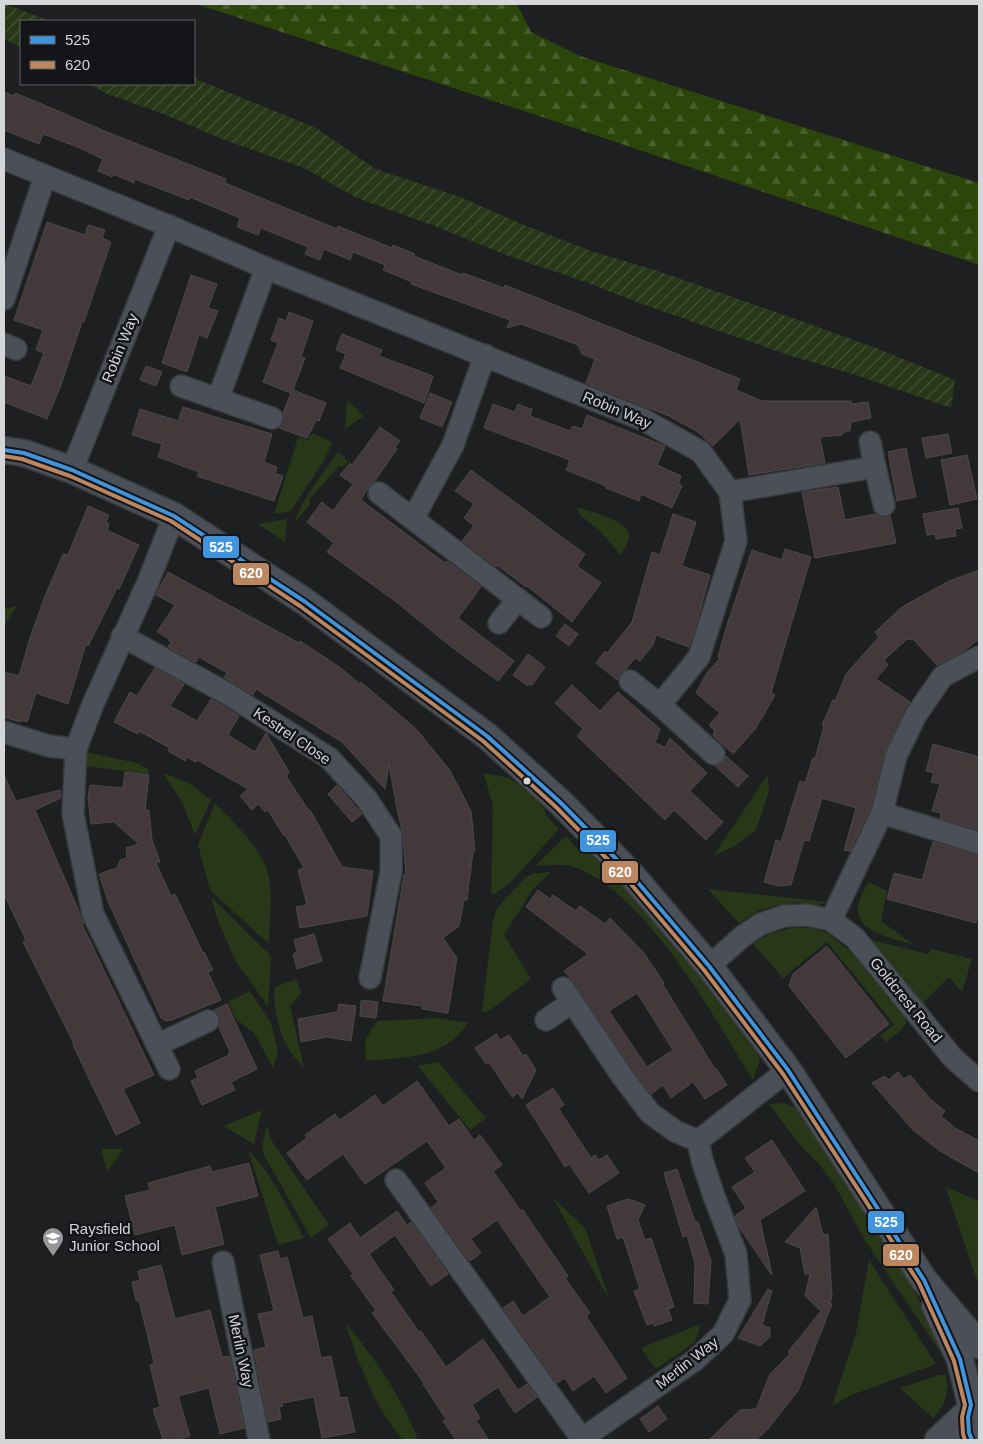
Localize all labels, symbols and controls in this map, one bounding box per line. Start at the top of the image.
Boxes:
legend [20,20,195,85]
text: 525 [65,31,90,48]
text: 620 [65,56,90,73]
street label: Robin Way [98,310,141,385]
street label: Robin Way [580,387,654,432]
line badge: 525 [202,535,240,559]
text: 525 [209,539,233,555]
line badge: 620 [232,562,270,586]
text: 620 [239,565,263,581]
street label: Kestrel Close [251,704,334,768]
unlabelled marker [522,776,532,786]
line badge: 525 [579,829,617,853]
text: 525 [586,832,610,848]
line badge: 620 [601,860,639,884]
text: 620 [608,864,632,880]
street label: Goldcrest Road [867,954,946,1046]
line badge: 525 [867,1210,905,1234]
text: 525 [874,1214,898,1230]
place label: Raysfield Junior School [69,1220,160,1254]
school or university icon: Raysfield Junior School [41,1226,65,1257]
line badge: 620 [882,1243,920,1267]
text: 620 [889,1247,913,1263]
street label: Merlin Way [225,1313,258,1390]
street label: Merlin Way [652,1333,722,1392]

